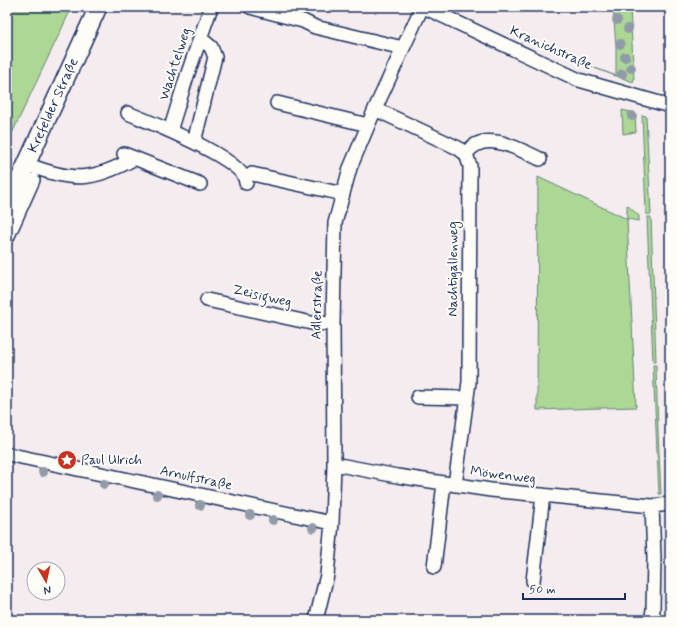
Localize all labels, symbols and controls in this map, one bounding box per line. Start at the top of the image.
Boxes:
street label: Kranichstraße [507,22,595,74]
street label: Wachtelweg [155,25,195,103]
street label: Krefelder Straße [24,55,83,156]
street label: Nachtigallenweg [444,221,463,317]
street label: Adlerstraße [307,270,327,340]
street label: Zeisigweg [230,280,293,313]
place icon: Paul Ulrich [56,449,78,471]
place label: Paul Ulrich [81,451,142,469]
street label: Arnulfstraße [158,462,234,494]
street label: Möwenweg [469,462,537,488]
north arrow [26,561,66,601]
scale bar [523,575,625,601]
text: N [43,582,52,597]
text: 50 m [529,582,556,598]

